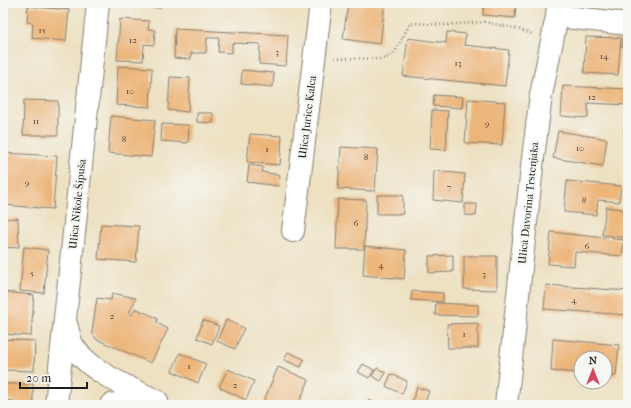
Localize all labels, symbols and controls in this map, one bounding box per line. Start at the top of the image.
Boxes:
house number: 15 [38,25,46,35]
house number: 12 [129,35,137,45]
house number: 3 [275,47,279,57]
house number: 14 [600,51,609,61]
house number: 13 [455,58,462,68]
street label: Ulica Jurice Kalca [296,74,319,159]
house number: 10 [126,86,134,96]
house number: 12 [588,92,596,102]
house number: 11 [33,116,39,126]
house number: 9 [485,118,490,128]
house number: 8 [122,134,127,144]
street label: Ulica Davorina Trstenjaka [516,140,541,265]
house number: 10 [576,143,584,153]
house number: 1 [265,144,269,154]
house number: 8 [364,152,369,162]
street label: Ulica Nikole Šipuša [66,158,89,250]
house number: 9 [25,177,30,187]
house number: 7 [447,182,452,192]
house number: 8 [582,195,587,205]
house number: 6 [354,218,359,228]
house number: 6 [585,241,590,251]
house number: 4 [378,260,384,270]
house number: 5 [30,268,34,278]
house number: 3 [482,269,486,279]
house number: 4 [571,295,577,305]
house number: 2 [110,311,115,321]
house number: 1 [462,329,466,339]
north arrow [573,350,613,390]
text: N [589,354,598,367]
house number: 1 [187,361,191,371]
scale bar [20,364,87,390]
text: 20 m [26,371,51,385]
house number: 2 [233,380,238,390]

